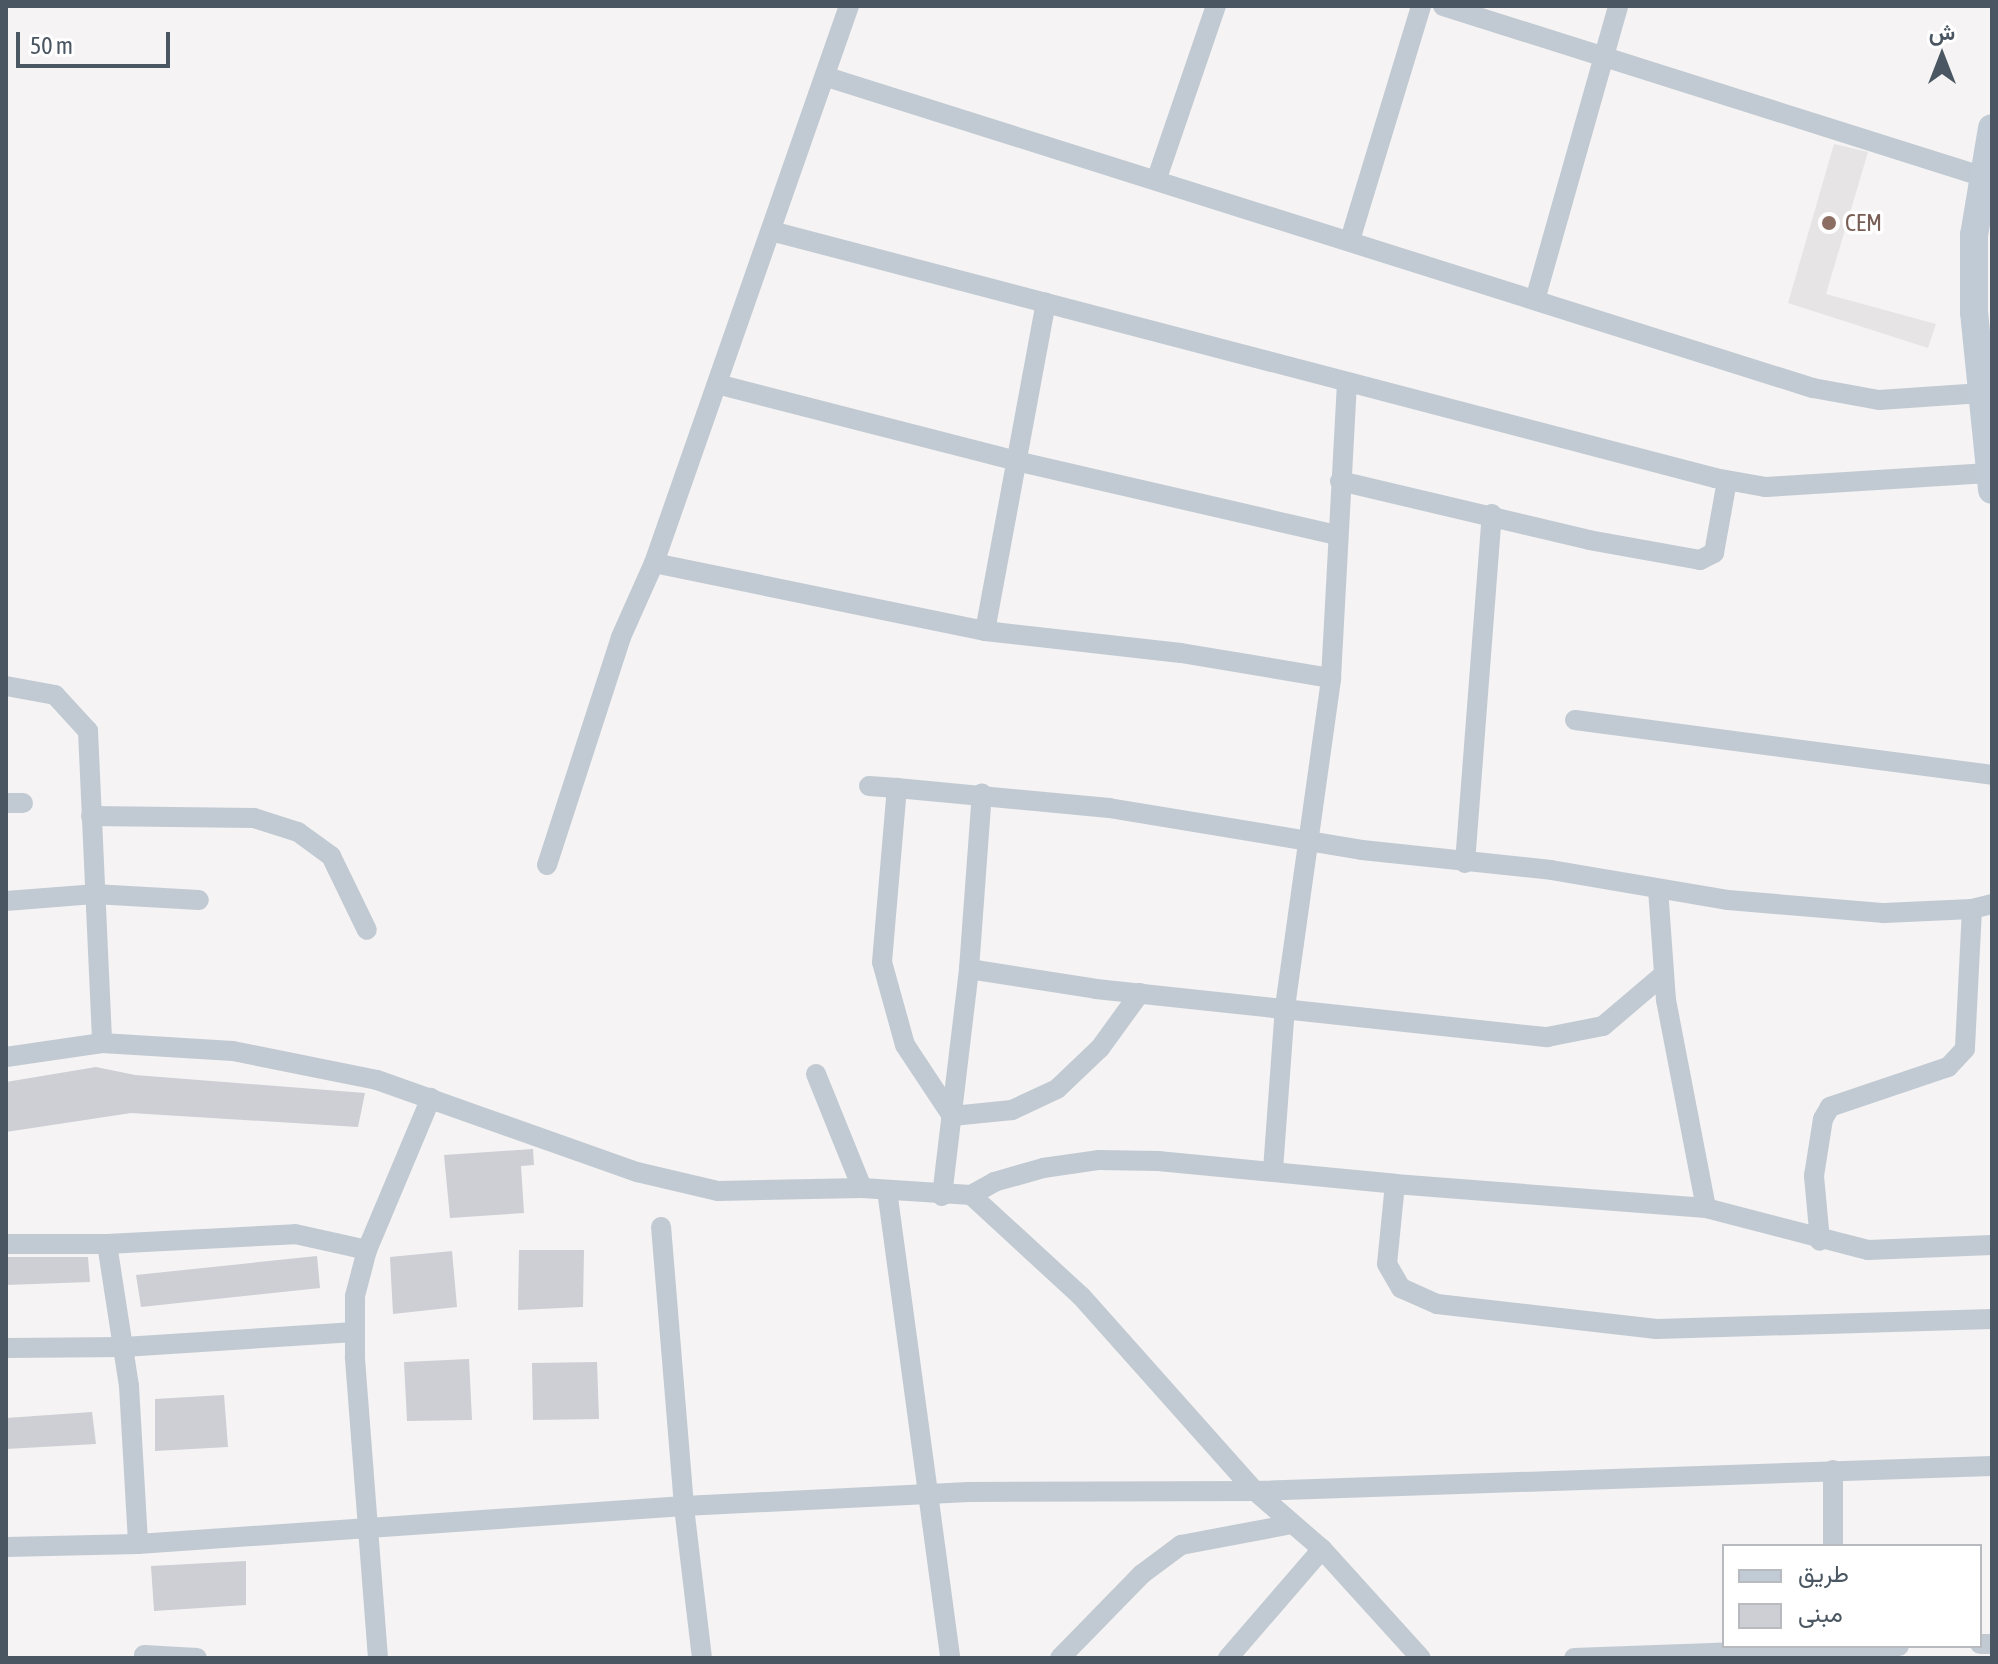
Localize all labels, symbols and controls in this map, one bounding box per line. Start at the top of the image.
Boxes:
scale bar [20,16,174,66]
north arrow [1902,16,1982,96]
text: ش [1929,19,1955,45]
text: 50 m [30,32,73,59]
place label: CEM [1845,209,1882,237]
marker: CEM [1820,214,1838,232]
legend [1722,1544,1982,1648]
text: طريق [1798,1560,1849,1587]
text: مبنى [1798,1600,1843,1627]

